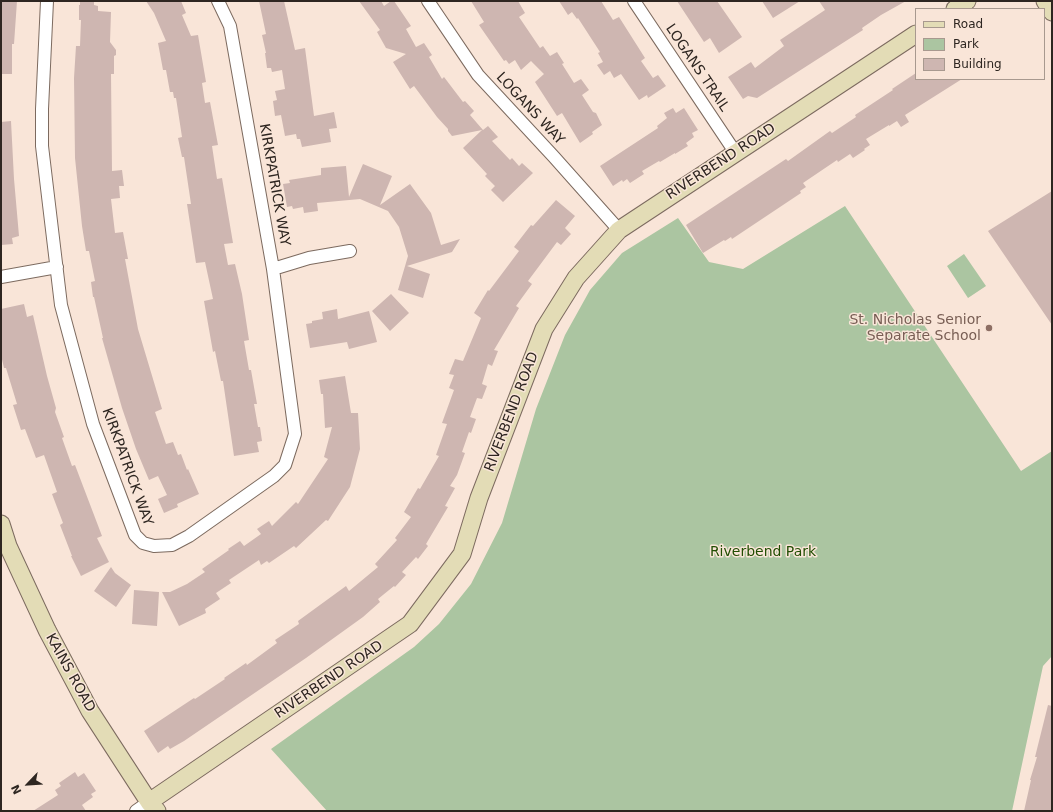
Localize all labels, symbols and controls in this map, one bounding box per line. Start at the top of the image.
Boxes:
legend [915,8,1045,80]
text: Road [953,17,983,31]
street label: LOGANS TRAIL [662,21,732,115]
text: Park [953,37,979,51]
text: Building [953,57,1002,71]
street label: LOGANS WAY [492,69,568,149]
street label: RIVERBEND ROAD [663,120,779,204]
street label: KIRKPATRICK WAY [255,122,293,248]
place label: St. Nicholas Senior Separate School [849,312,981,344]
marker: St. Nicholas Senior Separate School [984,323,994,333]
street label: RIVERBEND ROAD [481,350,543,474]
street label: KIRKPATRICK WAY [98,406,156,528]
park label: Riverbend Park [710,544,816,560]
street label: KAINS ROAD [41,631,99,715]
street label: RIVERBEND ROAD [272,638,386,722]
north arrow [8,764,48,804]
text: N [9,782,25,796]

